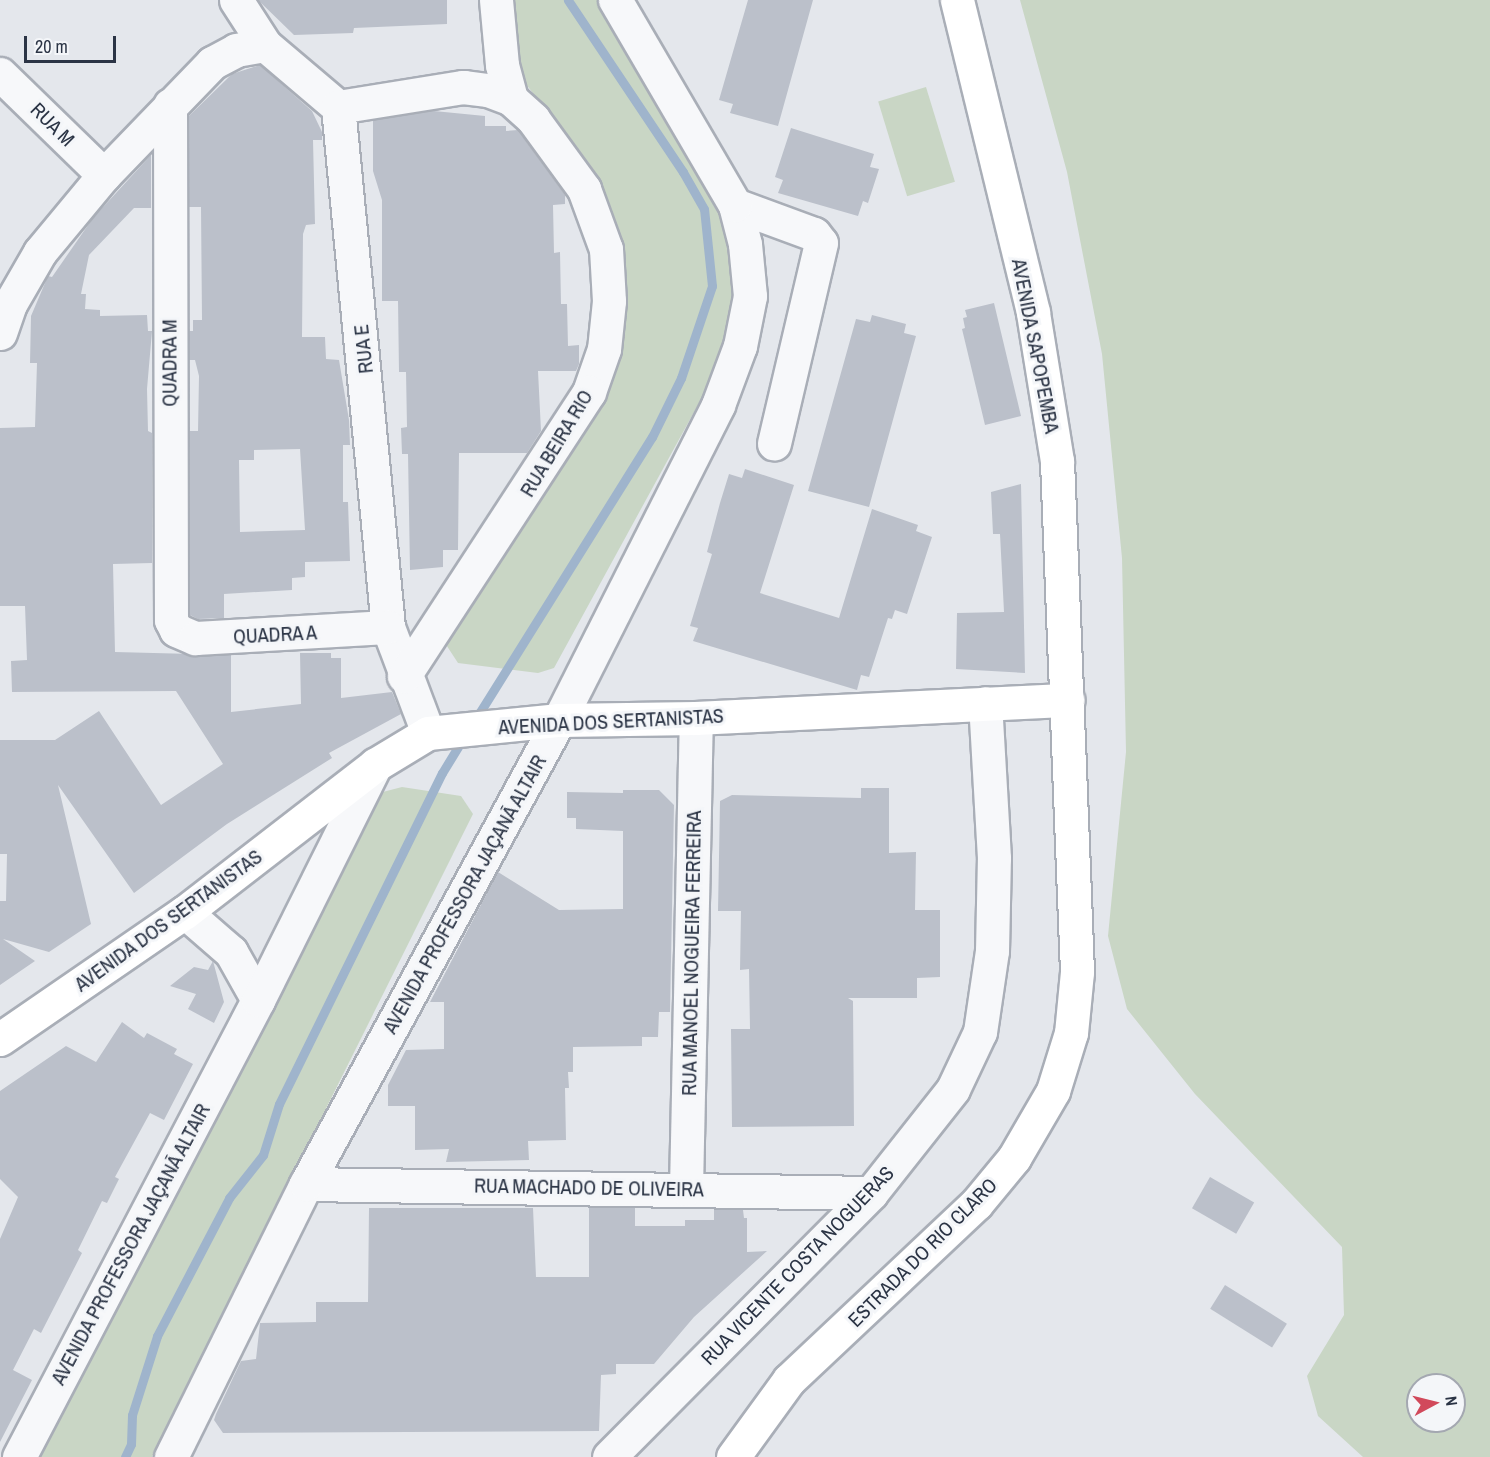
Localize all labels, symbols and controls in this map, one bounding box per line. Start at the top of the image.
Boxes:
scale bar [27,24,118,62]
text: 20 m [35,34,68,59]
street label: RUA M [26,97,80,151]
street label: AVENIDA SAPOPEMBA [1007,256,1065,436]
street label: QUADRA M [157,319,181,407]
street label: RUA E [348,323,378,375]
street label: RUA BEIRA RIO [514,384,598,502]
street label: QUADRA A [232,620,318,648]
street label: AVENIDA DOS SERTANISTAS [497,703,725,739]
street label: AVENIDA PROFESSORA JAÇANÃ ALTAIR [376,749,552,1039]
street label: RUA MANOEL NOGUEIRA FERREIRA [676,809,706,1097]
street label: AVENIDA DOS SERTANISTAS [69,844,267,996]
street label: AVENIDA PROFESSORA JAÇANÃ ALTAIR [45,1098,215,1390]
street label: RUA VICENTE COSTA NOGUERAS [695,1160,899,1370]
street label: ESTRADA DO RIO CLARO [842,1172,1002,1332]
street label: RUA MACHADO DE OLIVEIRA [474,1173,704,1201]
north arrow [1406,1373,1466,1433]
text: N [1440,1395,1463,1407]

